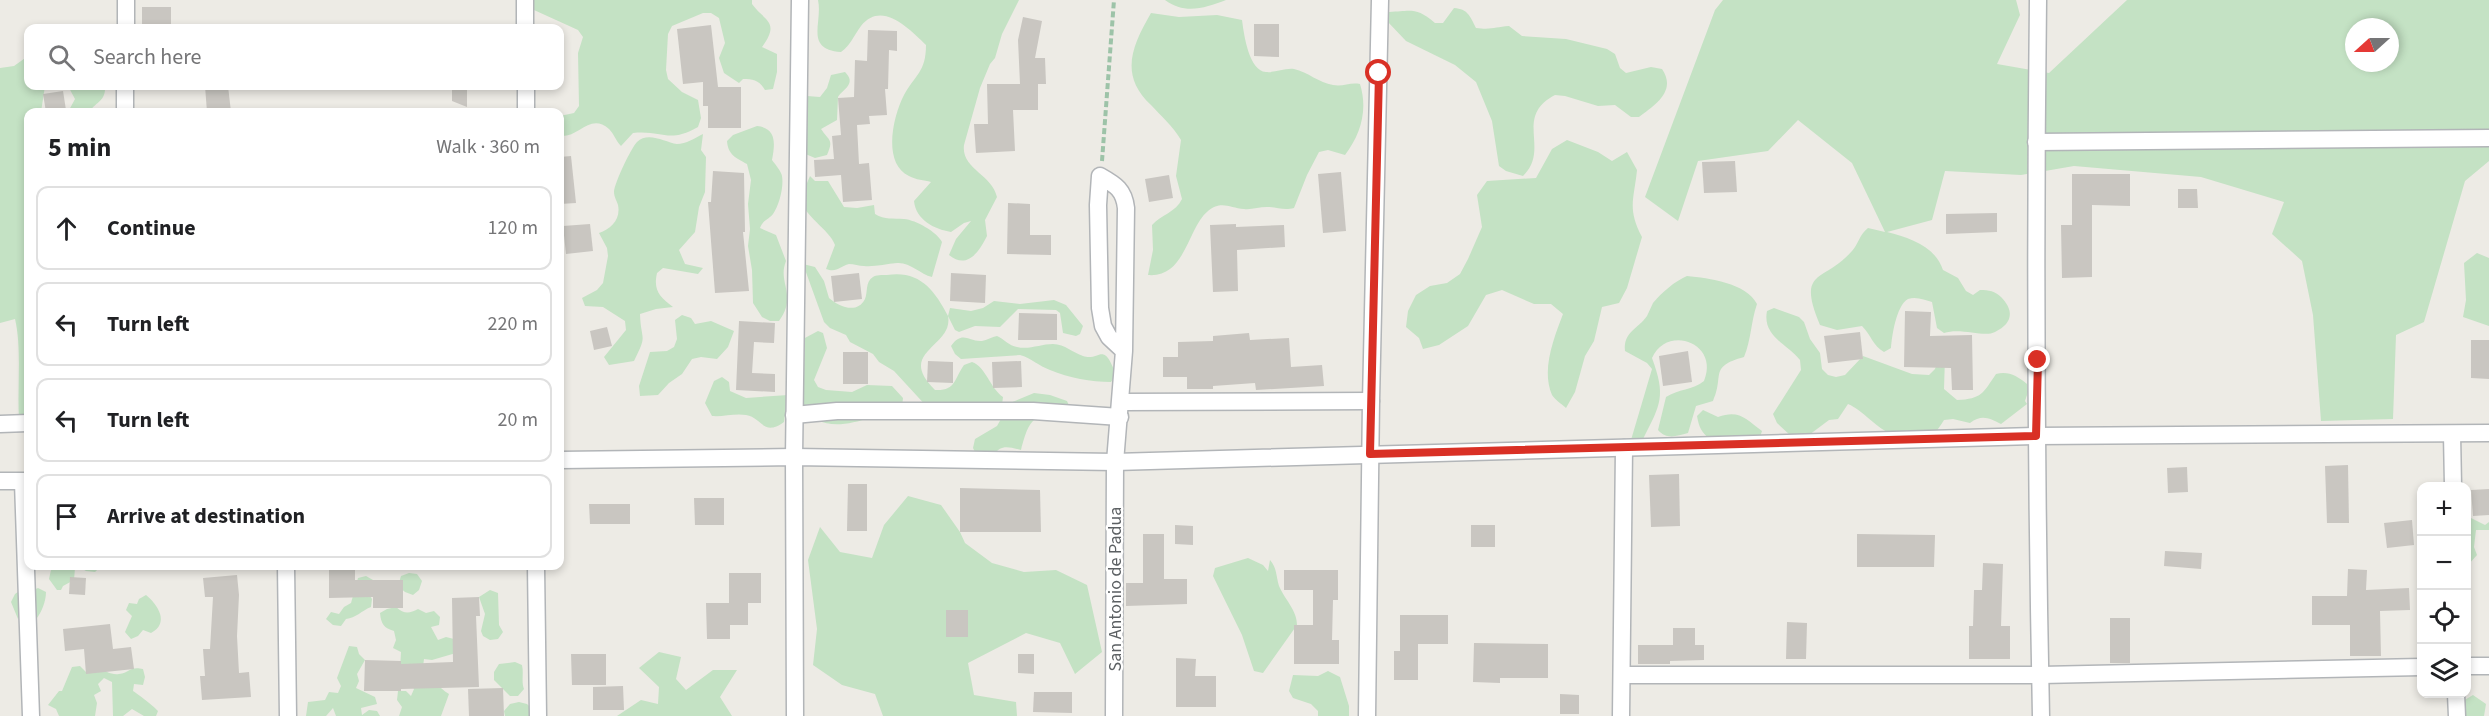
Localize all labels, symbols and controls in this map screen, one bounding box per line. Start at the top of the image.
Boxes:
north arrow [2345,18,2399,72]
search box [24,24,564,90]
icon: search [45,41,78,74]
text: Search here [93,41,201,73]
route start [1365,59,1391,85]
text: 5 min [48,129,111,166]
text: Walk · 360 m [436,133,540,161]
icon: ahead [50,212,83,245]
text: Continue [107,212,196,244]
text: 120 m [488,214,538,242]
icon: left [50,308,83,341]
text: Turn left [107,308,189,340]
text: 220 m [488,310,538,338]
route end [2024,346,2050,372]
icon: left [50,404,83,437]
text: Turn left [107,404,189,436]
text: 20 m [498,406,538,434]
map controls [2417,482,2471,698]
button: + [2417,482,2471,536]
icon: arrive [50,500,83,533]
text: Arrive at destination [107,500,305,532]
street label: San Antonio de Padua [1103,507,1128,671]
button: − [2417,536,2471,590]
button: locate [2417,590,2471,644]
button: layers [2417,644,2471,698]

